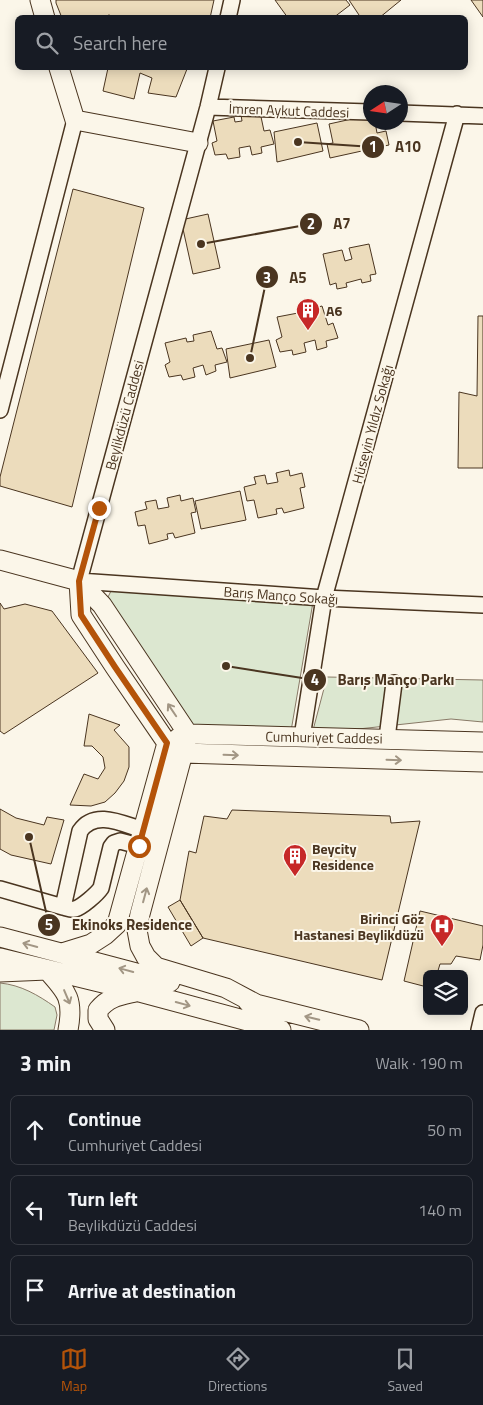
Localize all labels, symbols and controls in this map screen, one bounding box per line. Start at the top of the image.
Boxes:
search box [15,15,468,70]
text: Search here [73,28,167,57]
icon: search [33,29,61,57]
north arrow [363,85,408,130]
street label: İmren Aykut Caddesi [228,97,350,123]
callout: A10 [360,132,431,162]
text: 1 [369,135,377,158]
text: A10 [395,135,422,158]
callout: A7 [299,209,361,239]
text: 2 [307,212,315,235]
text: A7 [333,212,351,235]
callout: A5 [254,262,317,292]
text: 3 [263,266,271,289]
text: A5 [289,266,307,289]
building icon: A6 [295,297,321,331]
place label: A6 [326,300,342,321]
street label: Beylikdüzü Caddesi [99,358,149,472]
street label: Hüseyin Yıldız Sokağı [346,362,398,486]
route end [88,497,111,520]
street label: Barış Manço Sokağı [223,581,339,609]
callout: Barış Manço Parkı [303,665,465,695]
text: 4 [311,668,319,691]
text: Barış Manço Parkı [338,668,454,691]
one-way arrow [167,703,177,717]
street label: Cumhuriyet Caddesi [265,725,383,749]
one-way arrow [223,750,239,759]
one-way arrow [386,755,402,765]
route start [128,835,151,858]
place label: Beycity Residence [312,838,374,875]
building icon: Beycity Residence [282,843,308,877]
one-way arrow [141,887,150,903]
place label: Birinci Göz Hastanesi Beylikdüzü [294,908,424,945]
callout: Ekinoks Residence [37,910,202,940]
text: 5 [45,913,53,936]
text: Ekinoks Residence [72,913,193,936]
hospital icon: Birinci Göz Hastanesi Beylikdüzü [429,913,455,947]
one-way arrow [23,940,39,949]
one-way arrow [119,965,135,975]
map controls [423,970,468,1015]
button: layers [423,970,468,1015]
one-way arrow [62,989,72,1004]
one-way arrow [175,1000,191,1009]
one-way arrow [304,1013,320,1022]
text: 3 min [20,1047,71,1079]
text: Walk · 190 m [375,1051,463,1075]
text: Continue [68,1104,141,1133]
icon: ahead [21,1116,49,1144]
text: 50 m [427,1118,462,1142]
text: Cumhuriyet Caddesi [68,1133,202,1157]
text: Turn left [68,1184,138,1213]
icon: left [21,1196,49,1224]
text: 140 m [418,1198,462,1222]
text: Beylikdüzü Caddesi [68,1213,197,1237]
icon: arrive [21,1276,49,1304]
text: Arrive at destination [68,1276,236,1305]
tab: Map [60,1345,88,1396]
tab: Directions [208,1345,267,1396]
tab: Saved [387,1345,423,1396]

